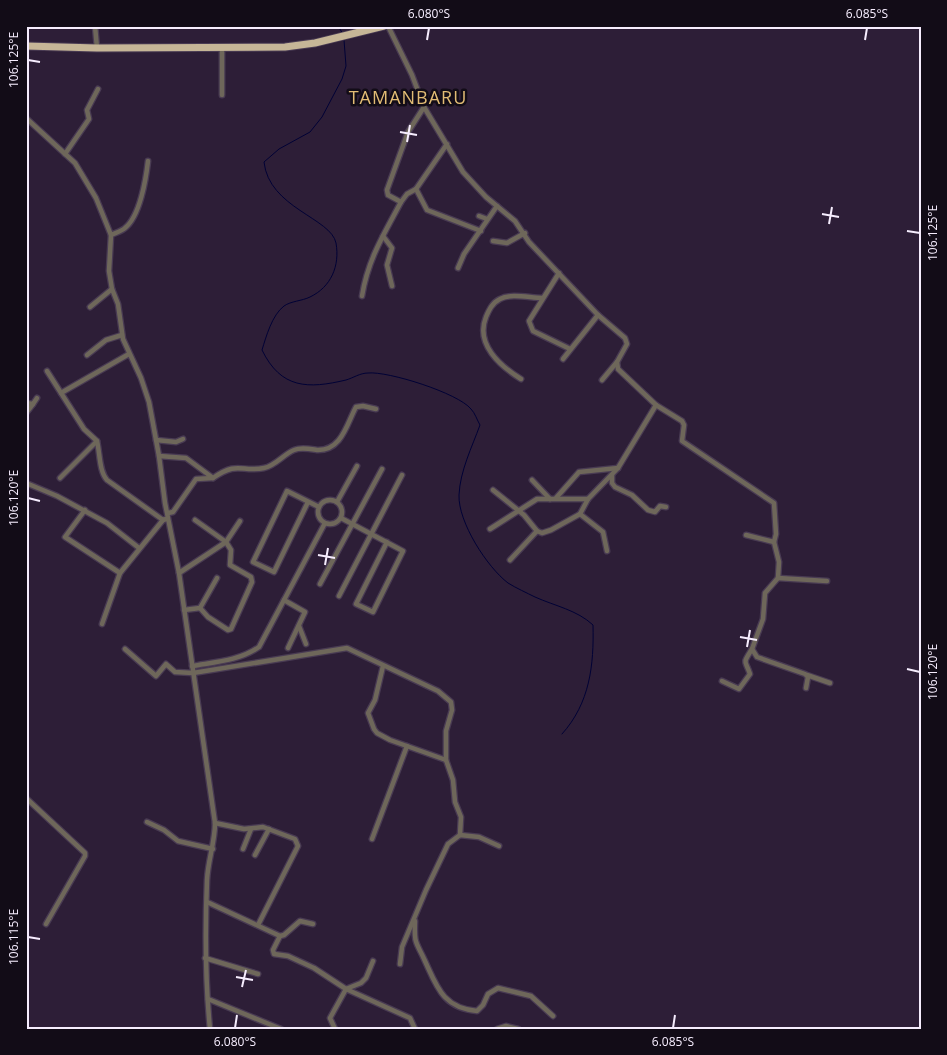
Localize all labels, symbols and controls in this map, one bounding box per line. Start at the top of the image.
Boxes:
text: 6.080°S [408,5,450,22]
text: 6.085°S [846,5,888,22]
text: 106.125°E [5,32,22,88]
district label: TAMANBARU [349,85,467,109]
text: 106.125°E [924,205,941,261]
text: 106.120°E [5,470,22,526]
text: 106.120°E [924,644,941,700]
text: 106.115°E [5,909,22,965]
text: 6.080°S [214,1033,256,1050]
text: 6.085°S [652,1033,694,1050]

